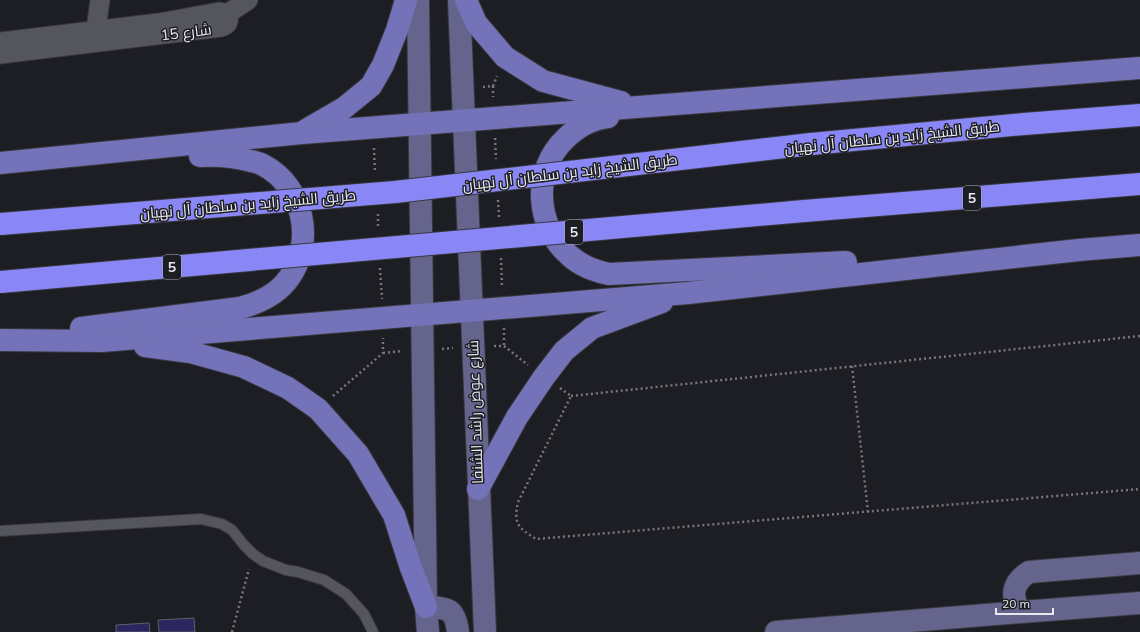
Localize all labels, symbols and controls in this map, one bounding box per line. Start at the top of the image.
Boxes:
street label: شارع 15 [160,19,213,47]
street label: طريق الشيخ زايد بن سلطان آل نهيان [783,116,1001,160]
street label: طريق الشيخ زايد بن سلطان آل نهيان [461,149,679,197]
street label: طريق الشيخ زايد بن سلطان آل نهيان [139,185,357,225]
road number: 5 [963,186,981,210]
road number: 5 [565,220,583,244]
road number: 5 [163,255,181,279]
street label: شارع عوض راشد الشنفا [463,340,489,484]
scale bar [996,590,1053,616]
text: 20 m [1002,596,1030,611]

